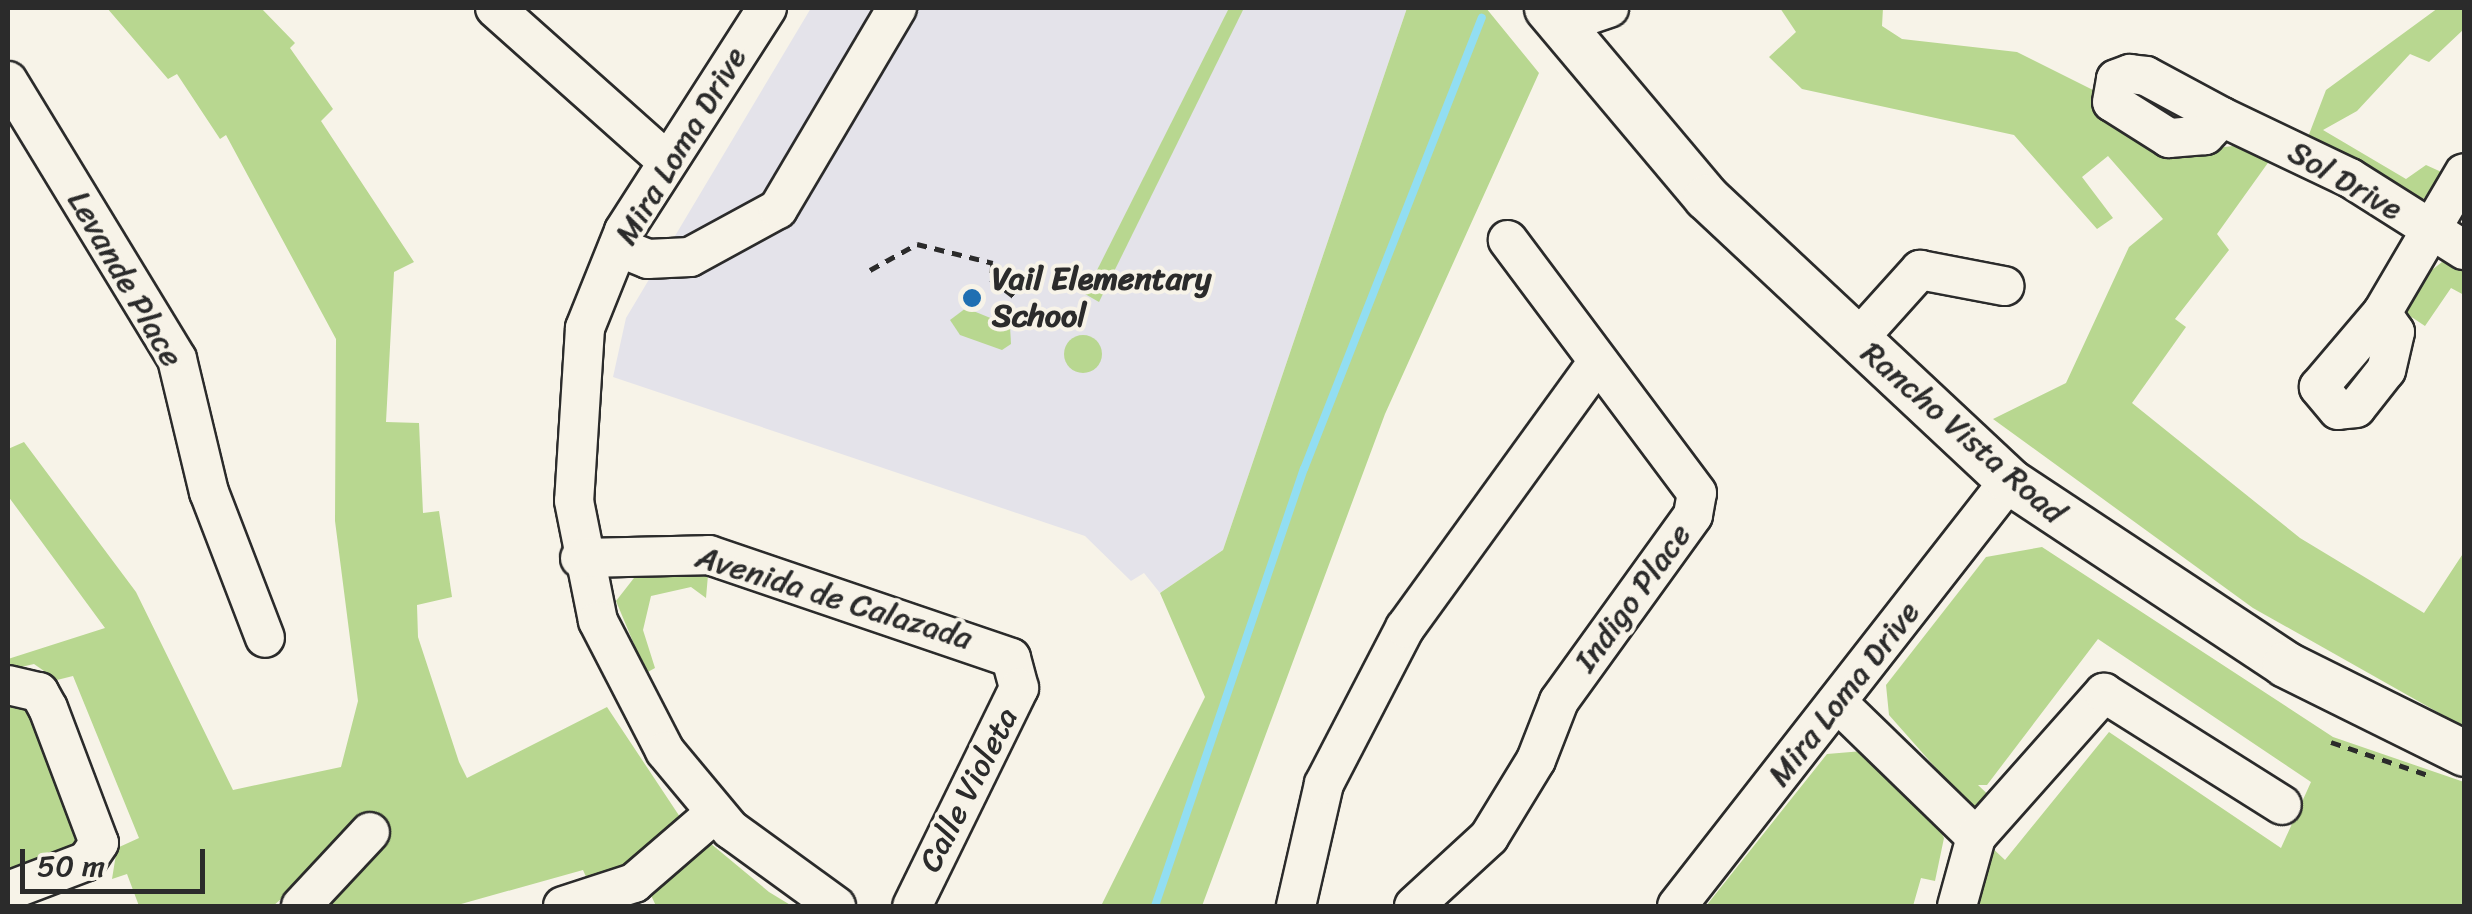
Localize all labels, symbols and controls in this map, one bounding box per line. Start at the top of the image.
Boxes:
street label: Mira Loma Drive [607,40,755,252]
street label: Sol Drive [2281,133,2409,229]
street label: Levande Place [59,184,191,374]
place label: Vail Elementary School [992,261,1212,336]
marker: Vail Elementary School [961,287,983,309]
street label: Rancho Vista Road [1852,333,2074,533]
street label: Indigo Place [1567,517,1699,679]
street label: Avenida de Calazada [691,538,977,658]
street label: Mira Loma Drive [1760,594,1928,794]
street label: Calle Violeta [912,702,1026,878]
scale bar [25,829,210,891]
text: 50 m [37,839,105,893]

